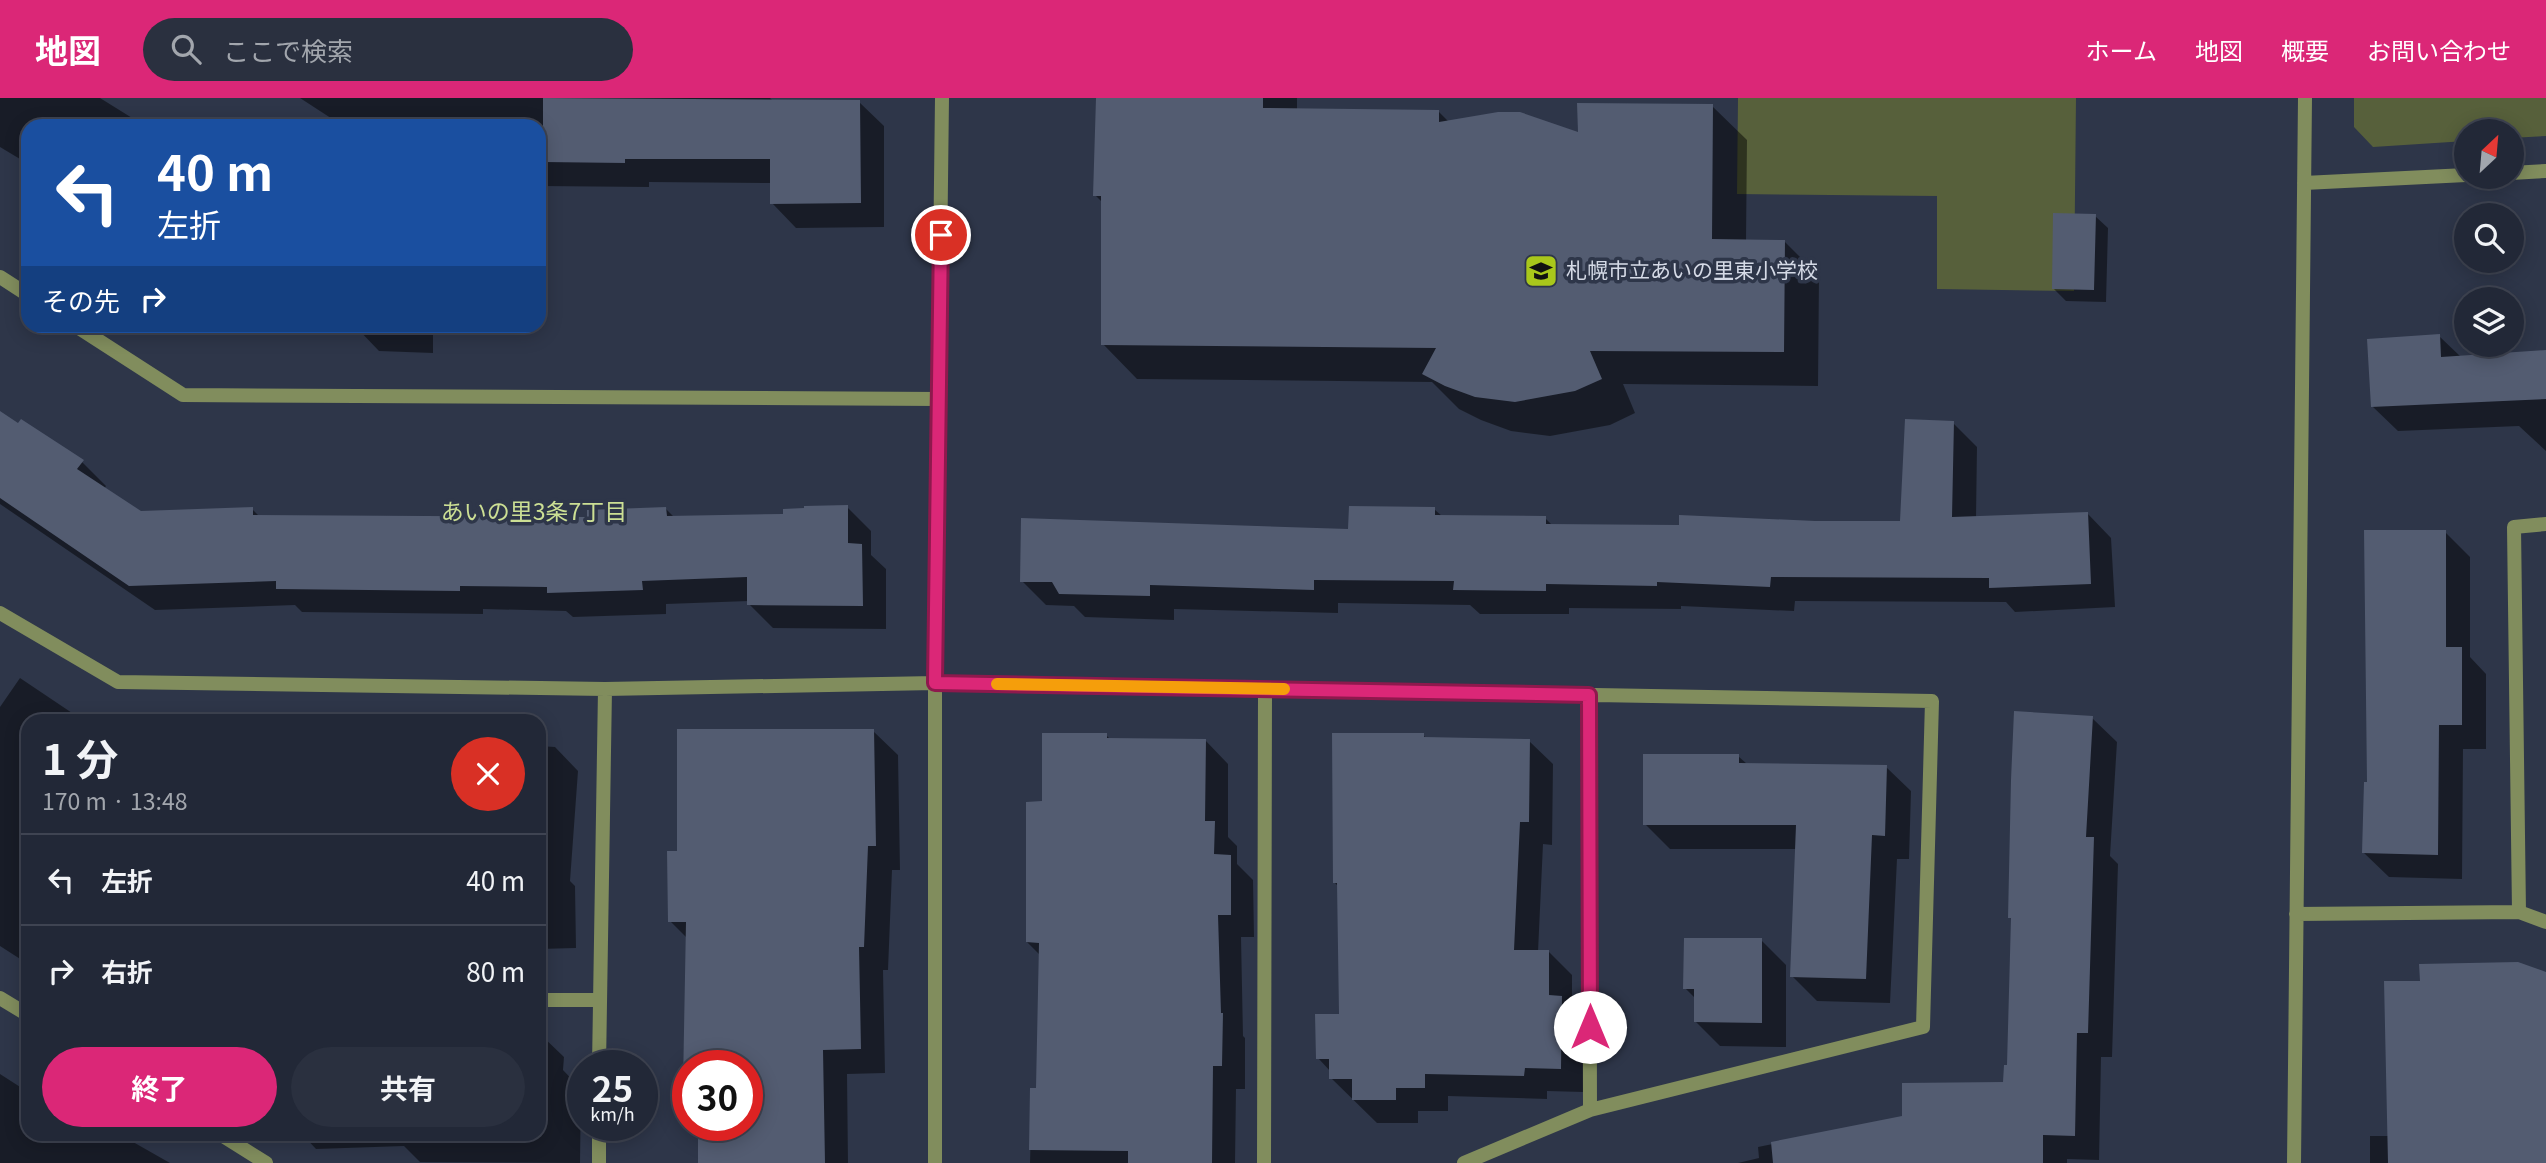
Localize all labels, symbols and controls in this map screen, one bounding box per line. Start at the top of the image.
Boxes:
search box [143,18,633,81]
text: 地図 [35,25,101,73]
icon: search [167,30,205,68]
text: ここで検索 [223,31,353,68]
text: ホーム [2086,32,2157,67]
text: 地図 [2195,32,2243,67]
text: 概要 [2281,32,2329,67]
text: お問い合わせ [2367,32,2511,67]
north arrow [2454,119,2524,189]
map controls [2454,119,2524,357]
text: 40 m [157,134,273,205]
icon: left [42,147,133,238]
text: 左折 [157,200,221,246]
button: search [2454,203,2524,273]
pin [911,205,971,265]
icon: arrive [922,216,960,254]
school or university icon: 札幌市立あいの里東小学校 [1522,252,1560,290]
place label: 札幌市立あいの里東小学校 [1566,254,1818,284]
icon: right [134,280,172,318]
text: その先 [42,281,120,318]
button: layers [2454,287,2524,357]
district label: あいの里3条7丁目 [441,493,627,527]
text: 1 分 [42,726,118,787]
button: close [451,737,525,811]
text: 170 m · 13:48 [42,783,187,817]
icon: left [42,861,80,899]
text: 左折 [101,861,153,898]
text: 40 m [466,861,525,898]
icon: right [42,952,80,990]
text: 右折 [101,952,153,989]
text: 80 m [466,952,525,989]
position arrow [1553,990,1627,1064]
button: 終了 [42,1047,277,1127]
button: 共有 [291,1047,525,1127]
speed limit sign: 30 [672,1050,763,1141]
text: 25 [592,1061,633,1112]
text: km/h [590,1100,635,1126]

